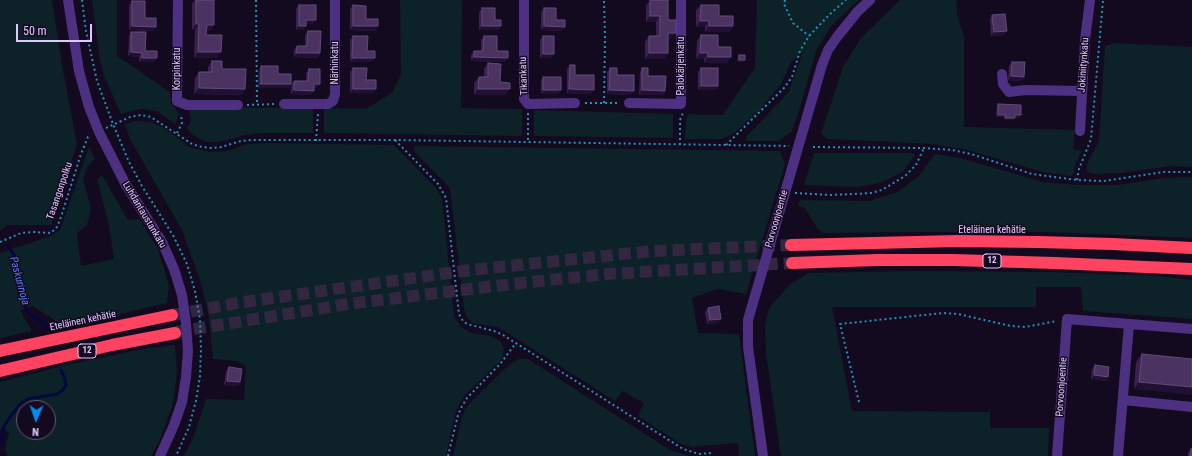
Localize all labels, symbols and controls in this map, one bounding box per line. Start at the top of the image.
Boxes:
scale bar [18,16,94,42]
text: 50 m [23,24,47,38]
street label: Palokärjenkatu [675,37,687,95]
street label: Jokiniitynkatu [1076,37,1092,93]
street label: Närhinkatu [329,41,341,85]
street label: Korpinkatu [171,48,183,90]
street label: Tikankatu [517,56,531,96]
street label: Tasangonpolku [45,161,75,221]
street label: Luhdantaustankatu [119,179,169,251]
street label: Porvoonjoentie [763,189,791,249]
street label: Eteläinen kehätie [958,224,1026,236]
road number: 12 [983,254,1001,268]
water label: Paskurinoja [6,255,32,307]
street label: Eteläinen kehätie [49,308,117,334]
road number: 12 [78,344,96,358]
street label: Porvoonjoentie [1054,357,1070,417]
north arrow [16,400,56,440]
text: N [32,425,39,438]

